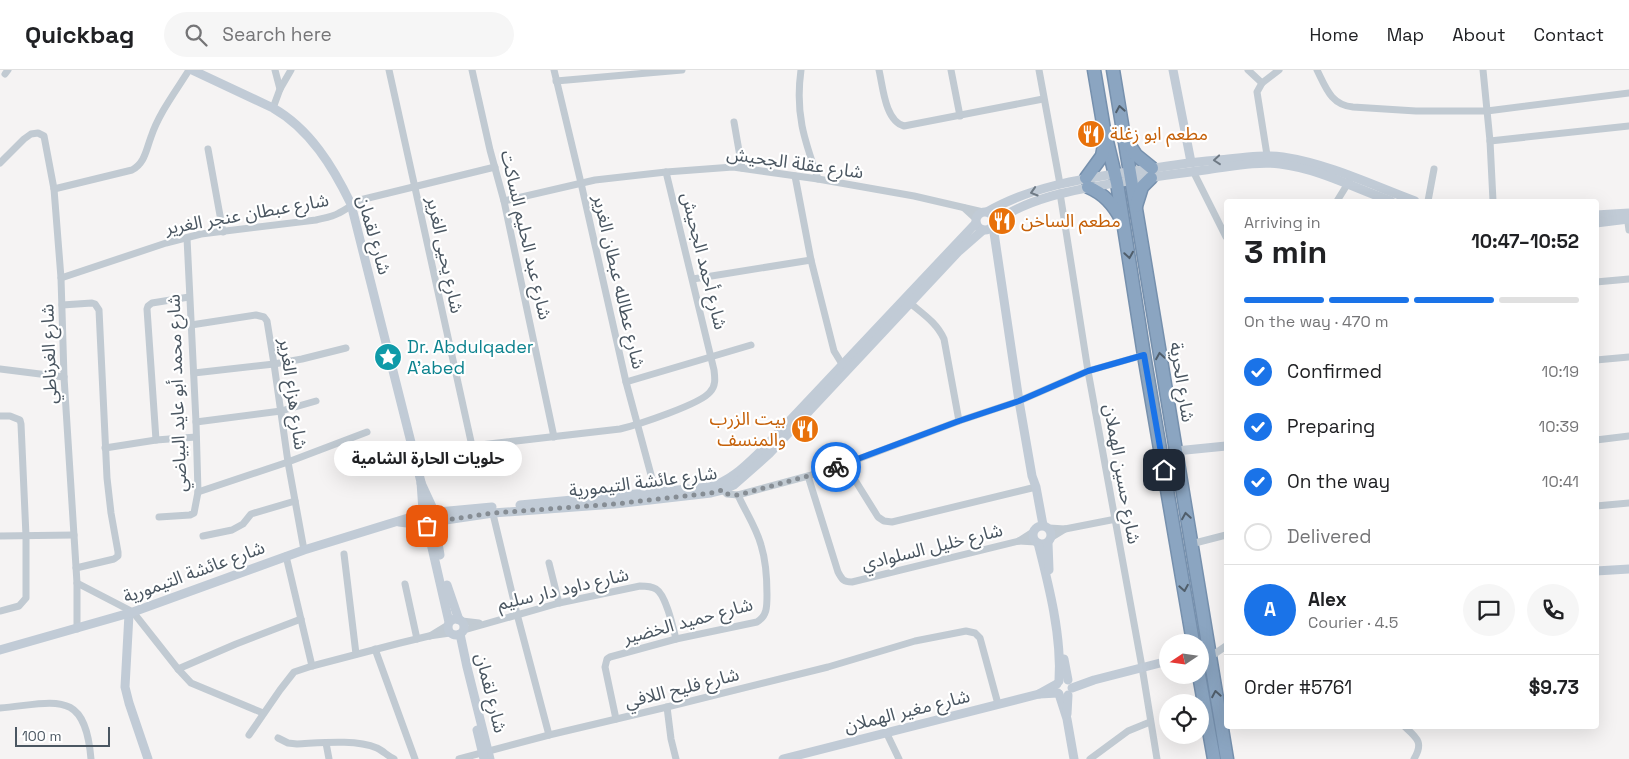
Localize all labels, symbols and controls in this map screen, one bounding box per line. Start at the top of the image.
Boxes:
search box [164,12,514,57]
text: Quickbag [25,19,134,50]
icon: search [182,21,210,49]
text: Search here [222,22,332,47]
text: Home [1310,23,1359,46]
text: Map [1387,23,1424,46]
text: About [1452,23,1506,46]
text: Contact [1534,23,1604,46]
one-way arrow [1115,105,1125,113]
restaurant icon: مطعم ابو زغلة [1076,119,1106,149]
place label: مطعم ابو زغلة [1110,122,1208,147]
street label: شارع عقلة الجحيش [725,142,865,186]
street label: شارع عبد الحليم الساكت [493,148,557,322]
one-way arrow [1213,154,1221,165]
one-way arrow [1031,186,1039,196]
street label: شارع عبطان عنجر الغرير [162,188,331,242]
street label: شارع أحمد الجحيش [673,190,733,333]
street label: شارع عطالله عبطان الغرير [585,192,651,372]
street label: شارع لقمان [349,193,397,278]
street label: شارع يحيى الغرير [419,194,469,316]
restaurant icon: مطعم الساخن [987,206,1017,236]
place label: مطعم الساخن [1021,209,1121,234]
text: Arriving in [1244,212,1321,233]
text: 10:47–10:52 [1471,229,1579,254]
text: 3 min [1244,232,1327,272]
one-way arrow [1123,252,1134,260]
street label: شارع محمد أبو عايد البياضي [162,294,194,492]
street label: شارع الغرناطي [35,303,65,404]
text: On the way · 470 m [1244,311,1389,332]
place label: Dr. Abdulqader A'abed [407,335,534,379]
street label: شارع هزاع الغرير [271,336,313,452]
street label: شارع الحرية [1162,340,1200,424]
place icon: Dr. Abdulqader A'abed [373,342,403,372]
one-way arrow [1155,352,1165,360]
icon: check [1244,358,1272,386]
text: Confirmed [1287,359,1382,384]
text: 10:19 [1542,361,1579,382]
street label: شارع حسين الهملان [1096,402,1146,546]
place label: بيت الزرب والمنسف [710,407,786,451]
icon: check [1244,413,1272,441]
restaurant icon: بيت الزرب والمنسف [790,414,820,444]
text: Preparing [1287,414,1375,439]
text: 10:39 [1539,416,1579,437]
callout: حلويات الحارة الشامية [333,441,521,476]
courier [811,442,861,492]
text: حلويات الحارة الشامية [352,448,504,469]
pin [1143,449,1185,491]
icon: bike [822,453,850,481]
icon: home [1150,456,1178,484]
street label: شارع عائشة التيمورية [568,461,719,505]
icon: check [1244,468,1272,496]
text: On the way [1287,469,1390,494]
text: 10:41 [1542,471,1579,492]
pin [406,505,448,547]
icon: bag [413,512,441,540]
one-way arrow [1182,512,1192,521]
street label: شارع خليل السلوادي [859,518,1006,578]
text: Delivered [1287,524,1372,549]
street label: شارع عائشة التيمورية [120,535,269,611]
street label: شارع داود دار سليم [495,562,632,618]
one-way arrow [1178,584,1188,593]
button: chat [1463,584,1515,636]
button: phone [1527,584,1579,636]
text: Alex [1308,587,1347,612]
street label: شارع حميد الخضير [620,592,756,652]
text: A [1264,597,1276,622]
text: Courier · 4.5 [1308,612,1398,633]
north arrow [1159,634,1209,684]
map controls [1159,634,1209,744]
street label: شارع لقمان [468,651,512,736]
street label: شارع فليح اللافي [622,662,742,716]
text: Order #5761 [1244,675,1352,700]
text: $9.73 [1529,675,1579,700]
street label: شارع مغير الهملان [842,684,973,740]
one-way arrow [1211,689,1221,698]
button: locate [1159,694,1209,744]
scale bar [15,724,110,747]
text: 100 m [22,727,61,745]

